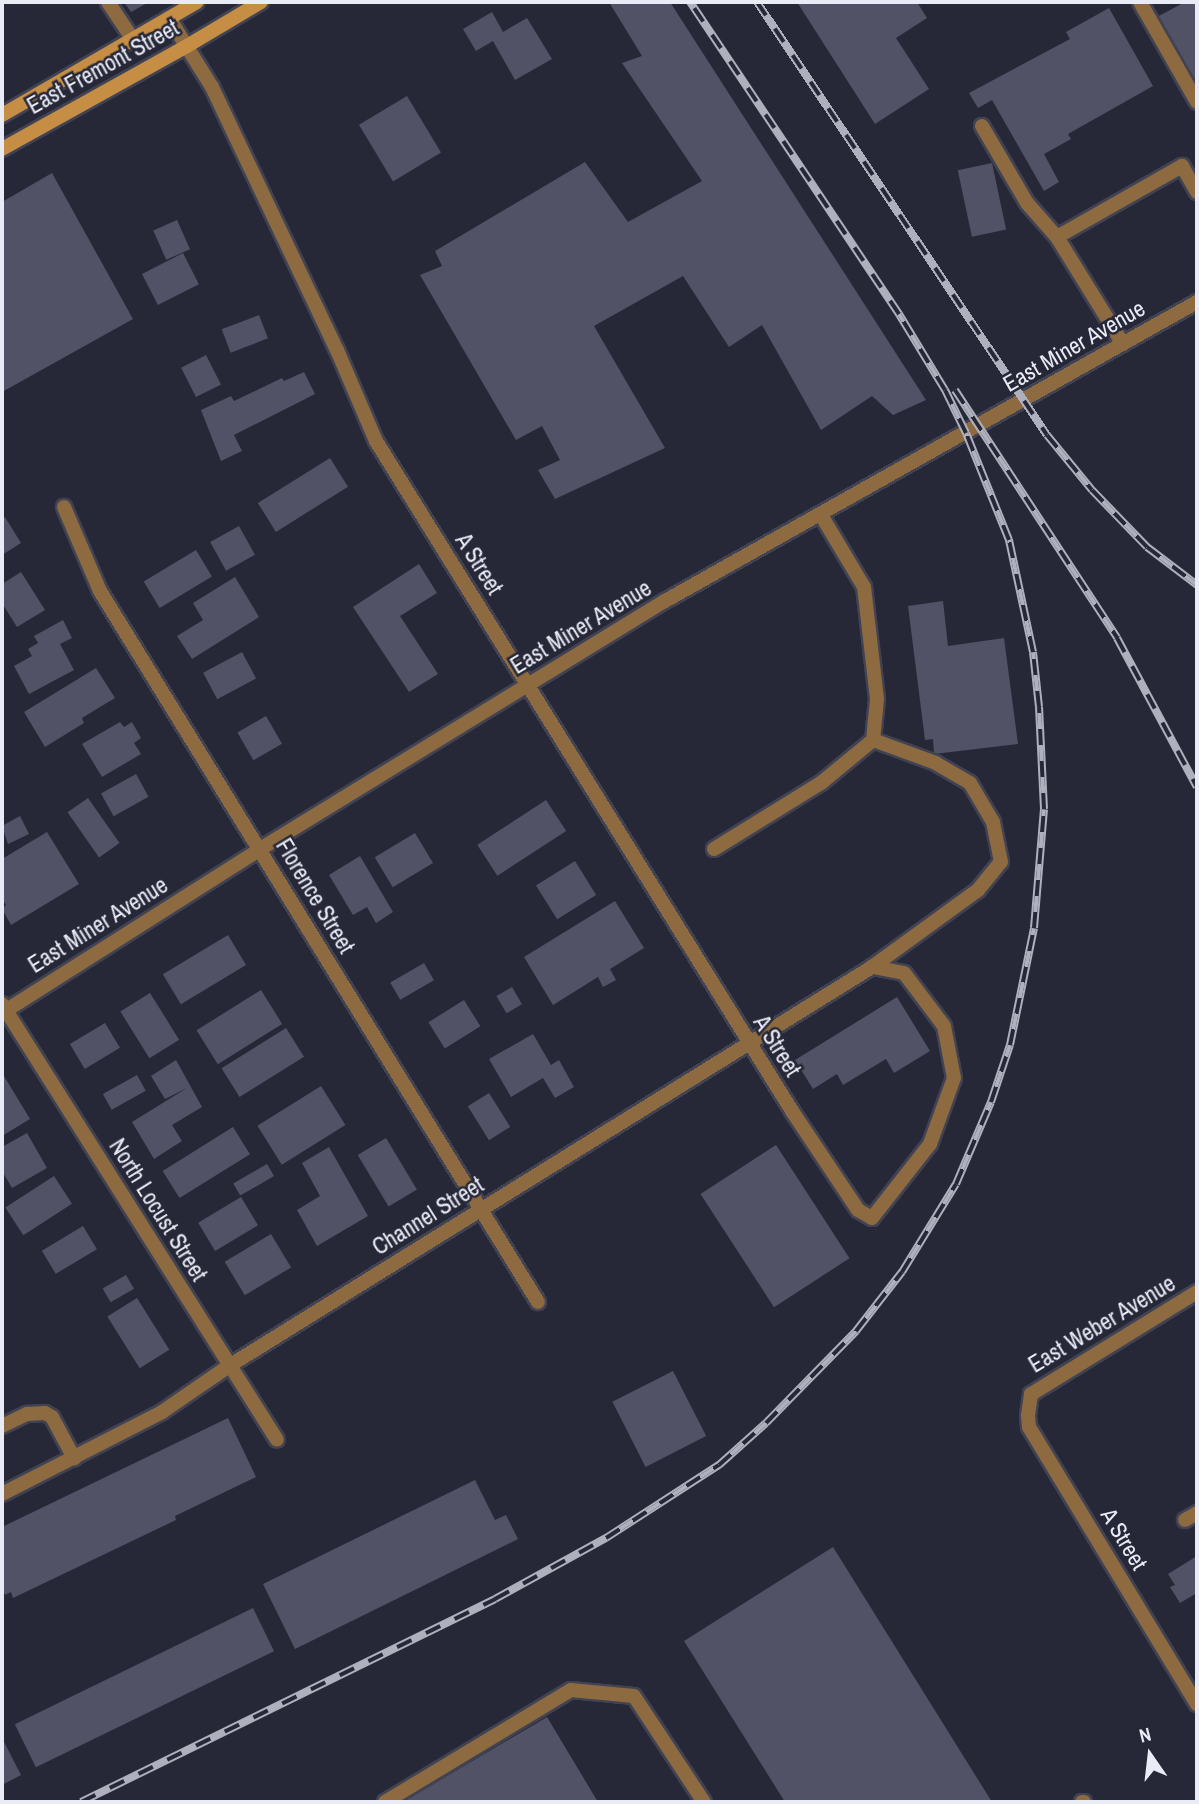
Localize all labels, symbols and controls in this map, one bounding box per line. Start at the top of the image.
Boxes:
street label: East Fremont Street [23,14,183,120]
street label: East Miner Avenue [998,294,1150,398]
street label: A Street [449,528,509,600]
street label: East Miner Avenue [505,574,657,680]
street label: Florence Street [270,834,360,958]
street label: East Miner Avenue [23,871,173,979]
street label: A Street [747,1010,807,1082]
street label: North Locust Street [103,1134,213,1286]
street label: Channel Street [367,1171,489,1261]
street label: East Weber Avenue [1023,1269,1181,1379]
street label: A Street [1095,1503,1153,1575]
north arrow [1115,1720,1185,1790]
text: N [1136,1721,1154,1749]

